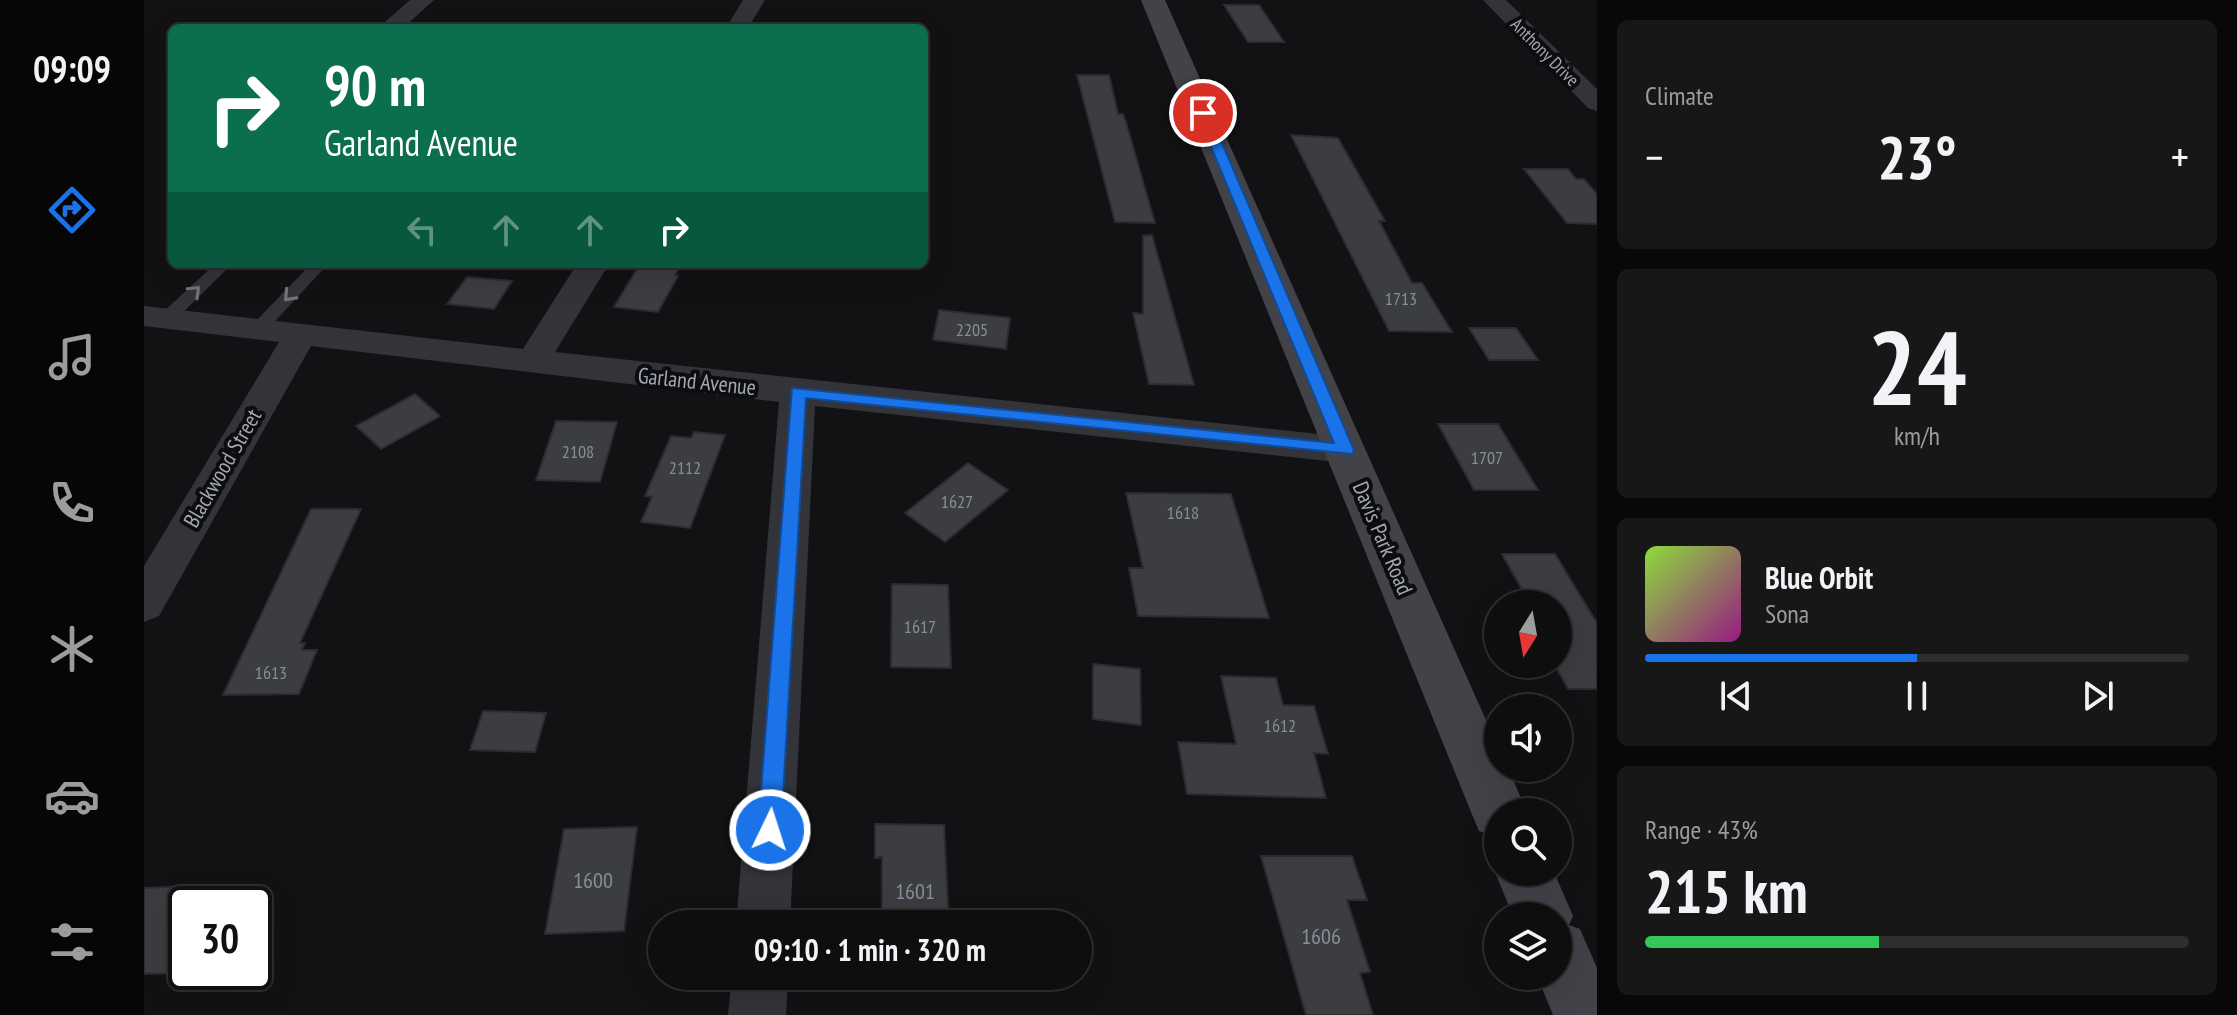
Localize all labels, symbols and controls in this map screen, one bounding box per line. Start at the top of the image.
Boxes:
street label: Anthony Drive [1506,13,1584,91]
text: 09:09 [33,45,111,92]
text: 90 m [324,49,426,121]
icon: right [192,56,296,160]
pin [1169,79,1237,147]
text: Climate [1645,79,1714,112]
icon: arrive [1181,91,1225,135]
text: 23° [1877,118,1957,196]
text: Garland Avenue [324,119,518,166]
text: − [1645,128,1663,185]
text: + [2171,128,2189,185]
icon: directions [44,182,100,238]
icon: left [400,208,444,252]
icon: ahead [484,208,528,252]
icon: ahead [568,208,612,252]
icon: right [652,208,696,252]
one-way arrow [186,286,200,301]
one-way arrow [284,287,299,301]
house number: 1713 [1385,287,1417,310]
text: 24 [1867,299,1967,434]
house number: 2205 [956,318,988,341]
icon: music [44,329,100,385]
street label: Garland Avenue [637,361,757,401]
street label: Blackwood Street [177,404,267,532]
text: km/h [1894,419,1940,452]
house number: 2108 [562,440,594,463]
house number: 1707 [1471,446,1503,469]
house number: 2112 [669,456,701,479]
icon: phone [44,475,100,531]
street label: Davis Park Road [1347,477,1419,599]
house number: 1627 [941,490,973,513]
house number: 1618 [1167,501,1199,524]
text: Blue Orbit [1765,558,1873,597]
north arrow [1484,590,1572,678]
map controls [1484,590,1572,990]
text: Sona [1765,597,1809,630]
house number: 1617 [904,615,936,638]
icon: climate [44,621,100,677]
house number: 1613 [255,661,287,684]
icon: previous [1714,674,1758,718]
icon: pause [1895,674,1939,718]
icon: next [2076,674,2120,718]
button: sound [1484,694,1572,782]
house number: 1612 [1264,714,1296,737]
icon: car [44,768,100,824]
position arrow [728,788,812,872]
button: search [1484,798,1572,886]
text: Range · 43% [1645,813,1758,846]
text: 215 km [1645,852,1808,930]
house number: 1600 [573,866,613,894]
house number: 1601 [895,877,935,905]
speed limit sign: 30 [168,886,272,990]
button: layers [1484,902,1572,990]
icon: filters [44,914,100,970]
house number: 1606 [1301,922,1341,950]
text: 09:10 · 1 min · 320 m [754,930,986,969]

